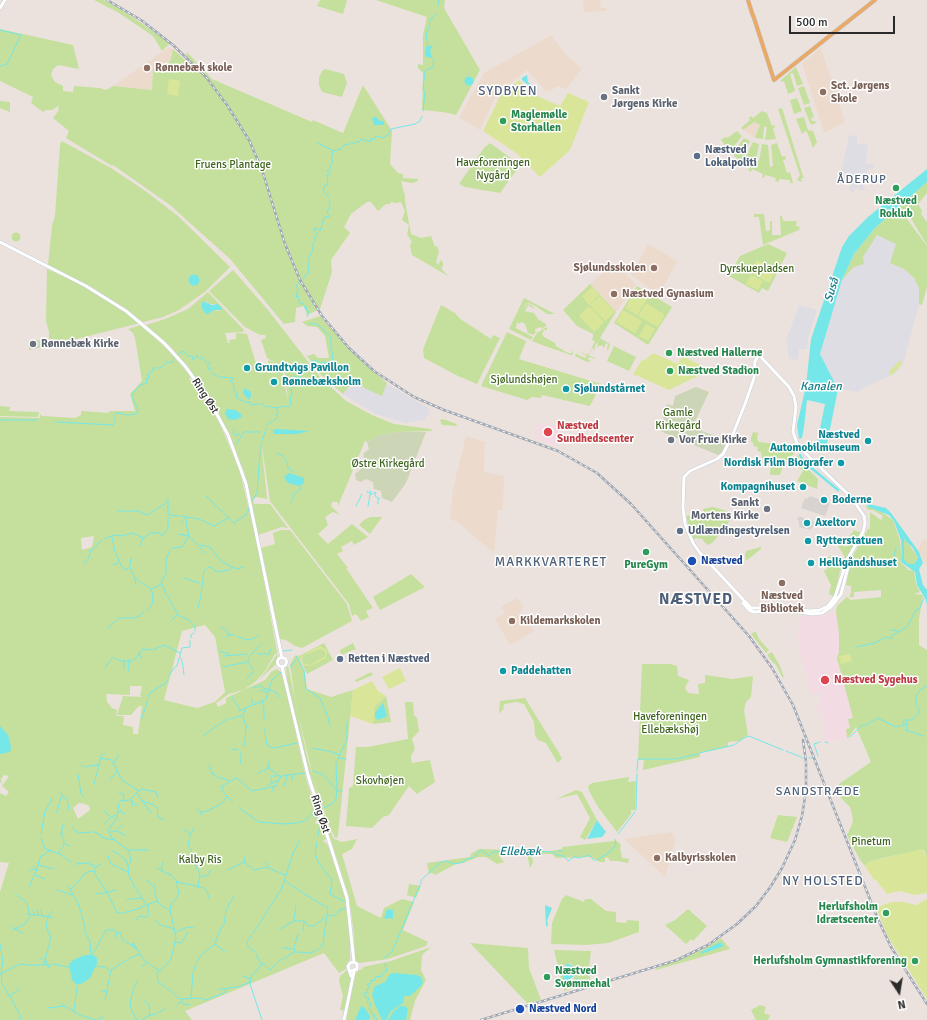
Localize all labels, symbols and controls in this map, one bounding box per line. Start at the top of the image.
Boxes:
scale bar [791,8,897,34]
text: 500 m [796,15,828,30]
place label: Rønnebæk skole [155,61,232,75]
marker: Rønnebæk skole [142,63,152,73]
place label: Sct. Jørgens Skole [831,79,889,105]
district label: SYDBYEN [478,84,538,100]
place label: Sankt Jørgens Kirke [612,84,677,110]
marker: Sct. Jørgens Skole [818,87,828,97]
marker: Sankt Jørgens Kirke [599,92,609,102]
place label: Maglemølle Storhallen [511,108,567,134]
marker: Maglemølle Storhallen [498,116,508,126]
place label: Næstved Lokalpoliti [705,143,757,169]
marker: Næstved Lokalpoliti [692,151,702,161]
park label: Haveforeningen Nygård [456,156,530,182]
park label: Fruens Plantage [195,158,271,172]
district label: ÅDERUP [837,173,887,187]
marker: Næstved Roklub [891,183,901,193]
place label: Næstved Roklub [875,194,917,220]
place label: Sjølundsskolen [574,261,646,275]
park label: Dyrskuepladsen [720,262,794,276]
marker: Sjølundsskolen [649,263,659,273]
water label: Suså [822,276,842,304]
place label: Næstved Gynasium [622,287,714,301]
marker: Næstved Gynasium [609,289,619,299]
place label: Rønnebæk Kirke [41,337,119,351]
marker: Rønnebæk Kirke [28,339,38,349]
place label: Næstved Hallerne [677,346,762,360]
marker: Næstved Hallerne [664,348,674,358]
place label: Grundtvigs Pavillon [255,361,349,375]
marker: Grundtvigs Pavillon [242,363,252,373]
place label: Næstved Stadion [678,364,759,378]
marker: Næstved Stadion [665,366,675,376]
park label: Sjølundshøjen [491,373,557,387]
place label: Rønnebæksholm [282,375,361,389]
street label: Ring Øst [189,376,221,416]
marker: Rønnebæksholm [269,377,279,387]
water label: Kanalen [800,380,842,394]
place label: Sjølundstårnet [574,382,645,396]
marker: Sjølundstårnet [561,384,571,394]
park label: Gamle Kirkegård [655,406,701,432]
place label: Næstved Sundhedscenter [557,419,634,445]
marker: Næstved Sundhedscenter [542,426,554,438]
place label: Næstved Automobilmuseum [770,428,860,454]
place label: Vor Frue Kirke [679,433,747,447]
marker: Vor Frue Kirke [666,435,676,445]
marker: Næstved Automobilmuseum [863,436,873,446]
place label: Nordisk Film Biografer [724,456,833,470]
park label: Østre Kirkegård [351,457,425,471]
marker: Nordisk Film Biografer [836,458,846,468]
place label: Kompagnihuset [720,480,795,494]
marker: Kompagnihuset [798,482,808,492]
place label: Boderne [832,493,872,507]
marker: Boderne [819,495,829,505]
place label: Sankt Mortens Kirke [691,496,759,522]
marker: Sankt Mortens Kirke [762,504,772,514]
place label: Axeltorv [815,516,856,530]
marker: Axeltorv [802,518,812,528]
place label: Udlændingestyrelsen [688,524,790,538]
marker: Udlændingestyrelsen [675,526,685,536]
place label: Rytterstatuen [816,534,883,548]
marker: Rytterstatuen [803,536,813,546]
marker: PureGym [641,547,651,557]
place label: Næstved [701,554,743,568]
district label: MARKKVARTERET [495,555,607,571]
marker: Næstved [686,555,698,567]
place label: Helligåndshuset [819,556,897,570]
place label: PureGym [624,558,668,572]
marker: Helligåndshuset [806,558,816,568]
marker: Næstved Bibliotek [777,578,787,588]
place label: Næstved Bibliotek [760,589,804,615]
district label: NÆSTVED [659,591,733,609]
place label: Kildemarkskolen [520,614,601,628]
marker: Kildemarkskolen [507,616,517,626]
place label: Retten i Næstved [348,652,430,666]
marker: Retten i Næstved [335,654,345,664]
place label: Paddehatten [511,664,571,678]
marker: Paddehatten [498,666,508,676]
place label: Næstved Sygehus [834,673,918,687]
marker: Næstved Sygehus [819,674,831,686]
park label: Haveforeningen Ellebækshøj [633,710,707,736]
park label: Skovhøjen [356,774,404,788]
district label: SANDSTRÆDE [776,785,860,799]
street label: Ring Øst [308,793,332,835]
park label: Pinetum [851,835,891,849]
water label: Ellebæk [499,845,541,859]
place label: Kalbyrisskolen [665,851,736,865]
park label: Kalby Ris [178,853,222,867]
marker: Kalbyrisskolen [652,853,662,863]
district label: NY HOLSTED [782,874,864,890]
place label: Herlufsholm Idrætscenter [817,900,878,926]
marker: Herlufsholm Idrætscenter [881,908,891,918]
place label: Herlufsholm Gymnastikforening [753,954,907,968]
marker: Herlufsholm Gymnastikforening [910,956,920,966]
place label: Næstved Svømmehal [555,964,610,990]
marker: Næstved Svømmehal [542,972,552,982]
north arrow [879,972,919,1012]
text: N [897,997,907,1011]
place label: Næstved Nord [529,1002,597,1016]
marker: Næstved Nord [514,1003,526,1015]

